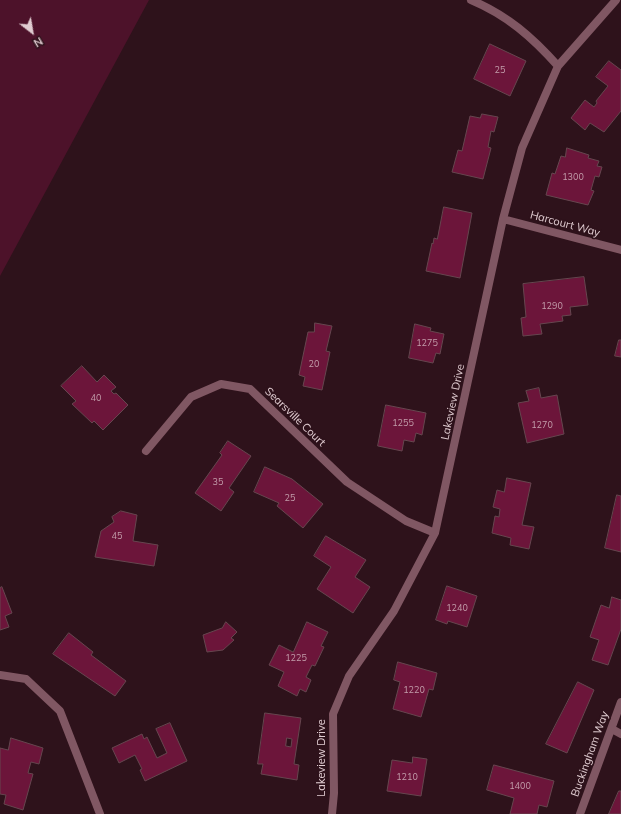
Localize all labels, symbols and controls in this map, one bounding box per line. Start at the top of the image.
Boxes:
north arrow [12,12,52,52]
text: N [31,34,45,50]
house number: 25 [495,65,505,75]
house number: 1300 [562,172,584,182]
street label: Harcourt Way [529,208,601,240]
house number: 1290 [541,301,563,311]
house number: 1275 [416,338,438,348]
house number: 20 [309,359,319,369]
street label: Lakeview Drive [438,363,468,441]
street label: Searsville Court [262,385,328,449]
house number: 40 [91,393,101,403]
house number: 1255 [392,418,414,428]
house number: 1270 [531,420,553,430]
house number: 35 [213,477,223,487]
house number: 25 [285,493,295,503]
house number: 45 [112,531,122,541]
house number: 1240 [446,603,468,613]
house number: 1225 [285,653,307,663]
house number: 1220 [403,685,425,695]
street label: Buckingham Way [568,709,612,799]
street label: Lakeview Drive [315,719,329,797]
house number: 1210 [396,772,418,782]
house number: 1400 [509,781,531,791]

